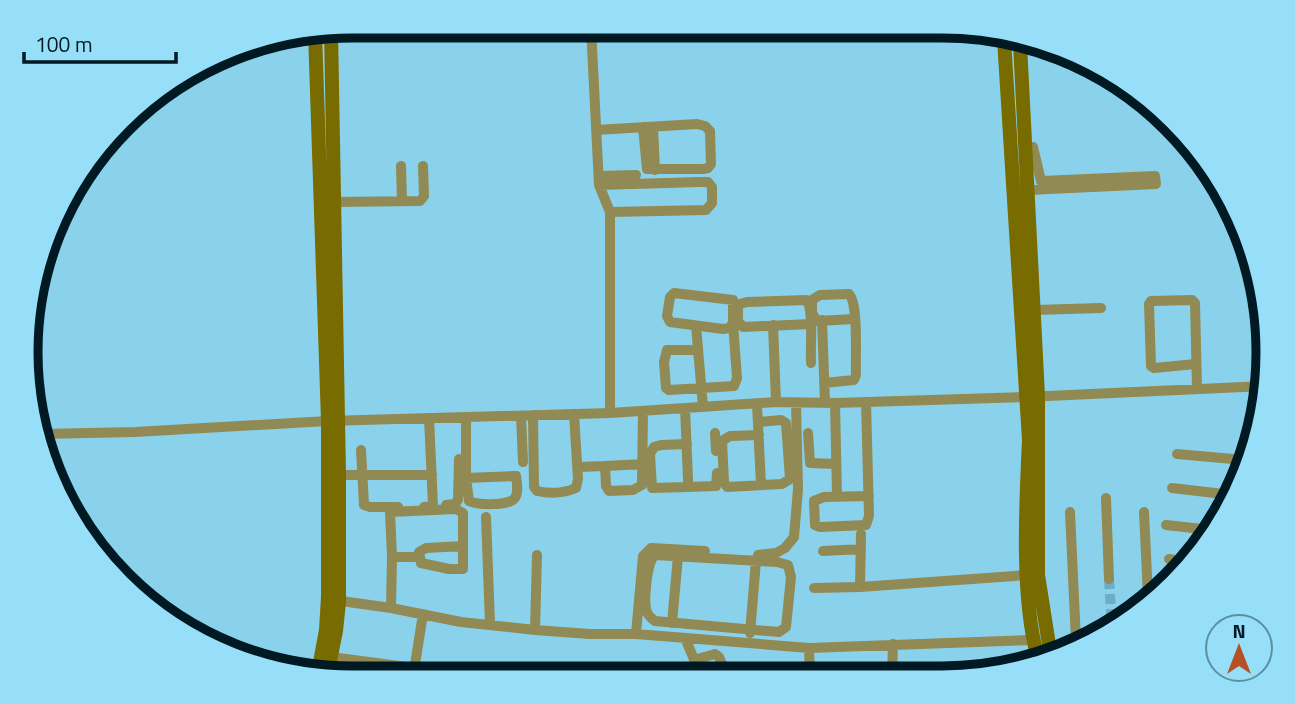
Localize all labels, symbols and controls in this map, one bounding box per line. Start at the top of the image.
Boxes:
scale bar [24,21,177,65]
text: 100 m [35,28,92,60]
north arrow [1204,613,1274,683]
text: N [1232,616,1246,645]

